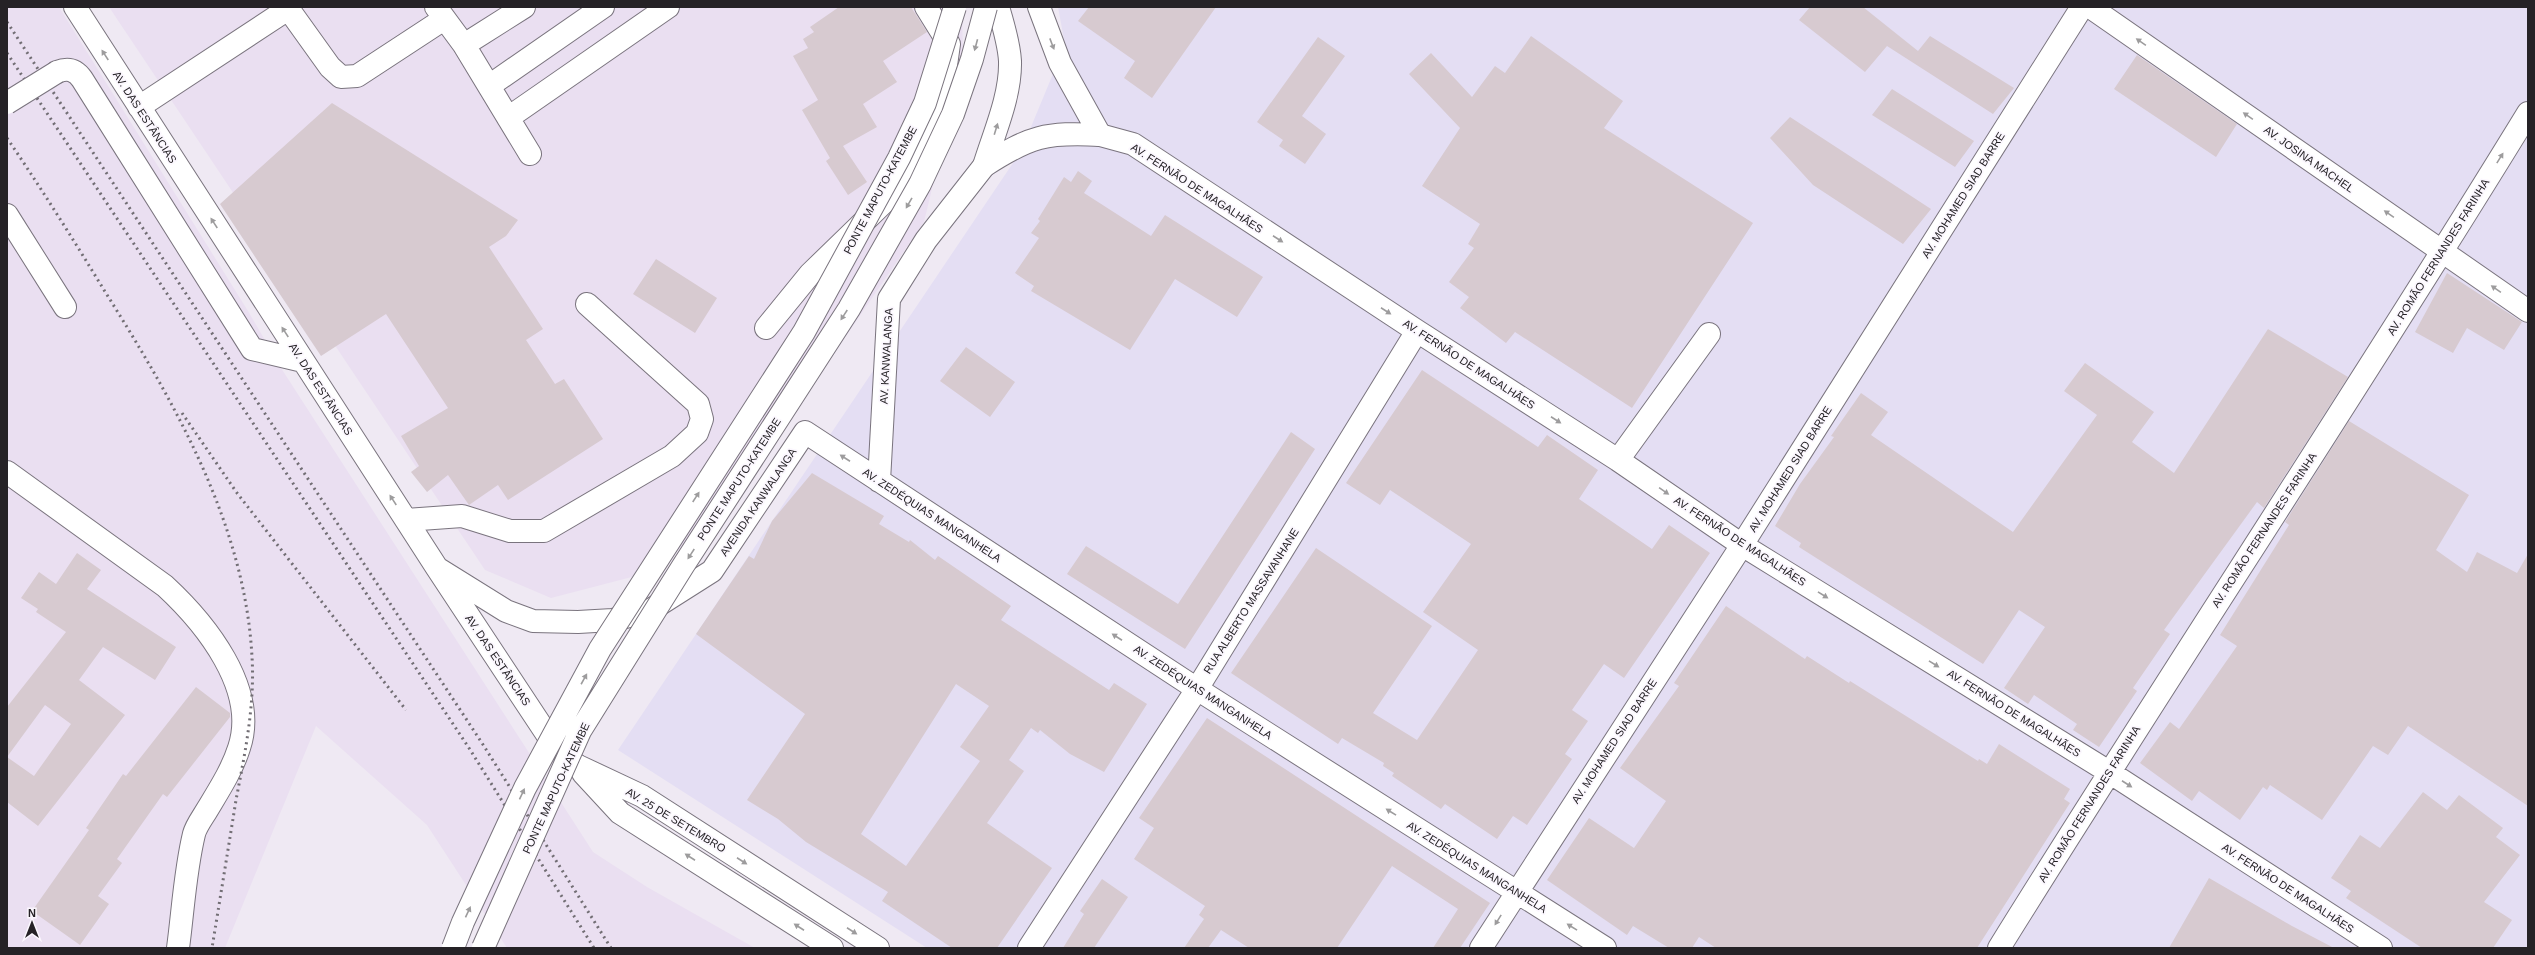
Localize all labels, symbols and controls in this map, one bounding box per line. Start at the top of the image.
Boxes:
one-way arrow [1050,38,1056,50]
one-way arrow [2136,38,2146,46]
one-way arrow [973,39,979,51]
one-way arrow [102,49,109,61]
street label: AV. DAS ESTÂNCIAS [111,69,179,165]
one-way arrow [2243,112,2253,120]
one-way arrow [993,122,999,134]
street label: AV. JOSINA MACHEL [2262,123,2356,195]
street label: PONTE MAPUTO-KATEMBE [841,124,919,256]
street label: AV. MOHAMED SIAD BARRE [1919,130,2007,260]
street label: AV. FERNÃO DE MAGALHÃES [1129,141,1265,235]
one-way arrow [2496,153,2504,164]
street label: AV. ROMÃO FERNANDES FARINHA [2385,176,2492,337]
one-way arrow [906,197,913,209]
one-way arrow [2384,210,2395,218]
one-way arrow [210,218,218,228]
one-way arrow [1272,236,1283,243]
one-way arrow [2491,285,2501,293]
street label: AV. KANWALANGA [877,307,895,404]
one-way arrow [1381,307,1391,315]
one-way arrow [841,309,848,321]
street label: AV. FERNÃO DE MAGALHÃES [1401,317,1537,411]
one-way arrow [281,326,288,338]
street label: AV. DAS ESTÂNCIAS [287,341,355,437]
street label: AV. MOHAMED SIAD BARRE [1746,404,1834,534]
street label: PONTE MAPUTO-KATEMBE [695,416,783,542]
one-way arrow [1551,416,1561,424]
street label: AVENIDA KANWALANGA [717,445,799,558]
street label: AV. ROMÃO FERNANDES FARINHA [2209,450,2319,610]
one-way arrow [839,454,850,462]
street label: AV. ZEDÉQUIAS MANGANHELA [861,466,1004,565]
one-way arrow [1659,487,1669,495]
one-way arrow [693,491,700,503]
one-way arrow [390,494,397,506]
street label: AV. FERNÃO DE MAGALHÃES [1672,494,1808,588]
street label: RUA ALBERTO MASSAVANHANE [1201,526,1301,676]
one-way arrow [687,548,694,560]
one-way arrow [1818,591,1828,599]
street label: AV. DAS ESTÂNCIAS [463,612,533,708]
one-way arrow [1112,633,1123,641]
street label: AV. ZEDÉQUIAS MANGANHELA [1132,643,1275,742]
one-way arrow [1928,660,1940,667]
street label: AV. FERNÃO DE MAGALHÃES [1945,667,2083,759]
one-way arrow [581,673,587,685]
street label: AV. MOHAMED SIAD BARRE [1569,676,1659,806]
street label: PONTE MAPUTO-KATEMBE [520,721,592,855]
street label: AV. ROMÃO FERNANDES FARINHA [2036,723,2143,884]
one-way arrow [2122,780,2132,788]
street label: AV. 25 DE SETEMBRO [624,785,728,855]
one-way arrow [519,788,525,799]
one-way arrow [1385,809,1397,816]
street label: AV. ZEDÉQUIAS MANGANHELA [1405,819,1550,916]
street label: AV. FERNÃO DE MAGALHÃES [2220,841,2356,935]
one-way arrow [685,853,695,861]
one-way arrow [737,857,748,865]
north arrow [12,903,52,943]
one-way arrow [465,905,471,917]
text: N [28,907,36,919]
one-way arrow [1495,914,1502,926]
one-way arrow [794,923,805,931]
one-way arrow [1567,923,1577,931]
one-way arrow [847,927,857,935]

